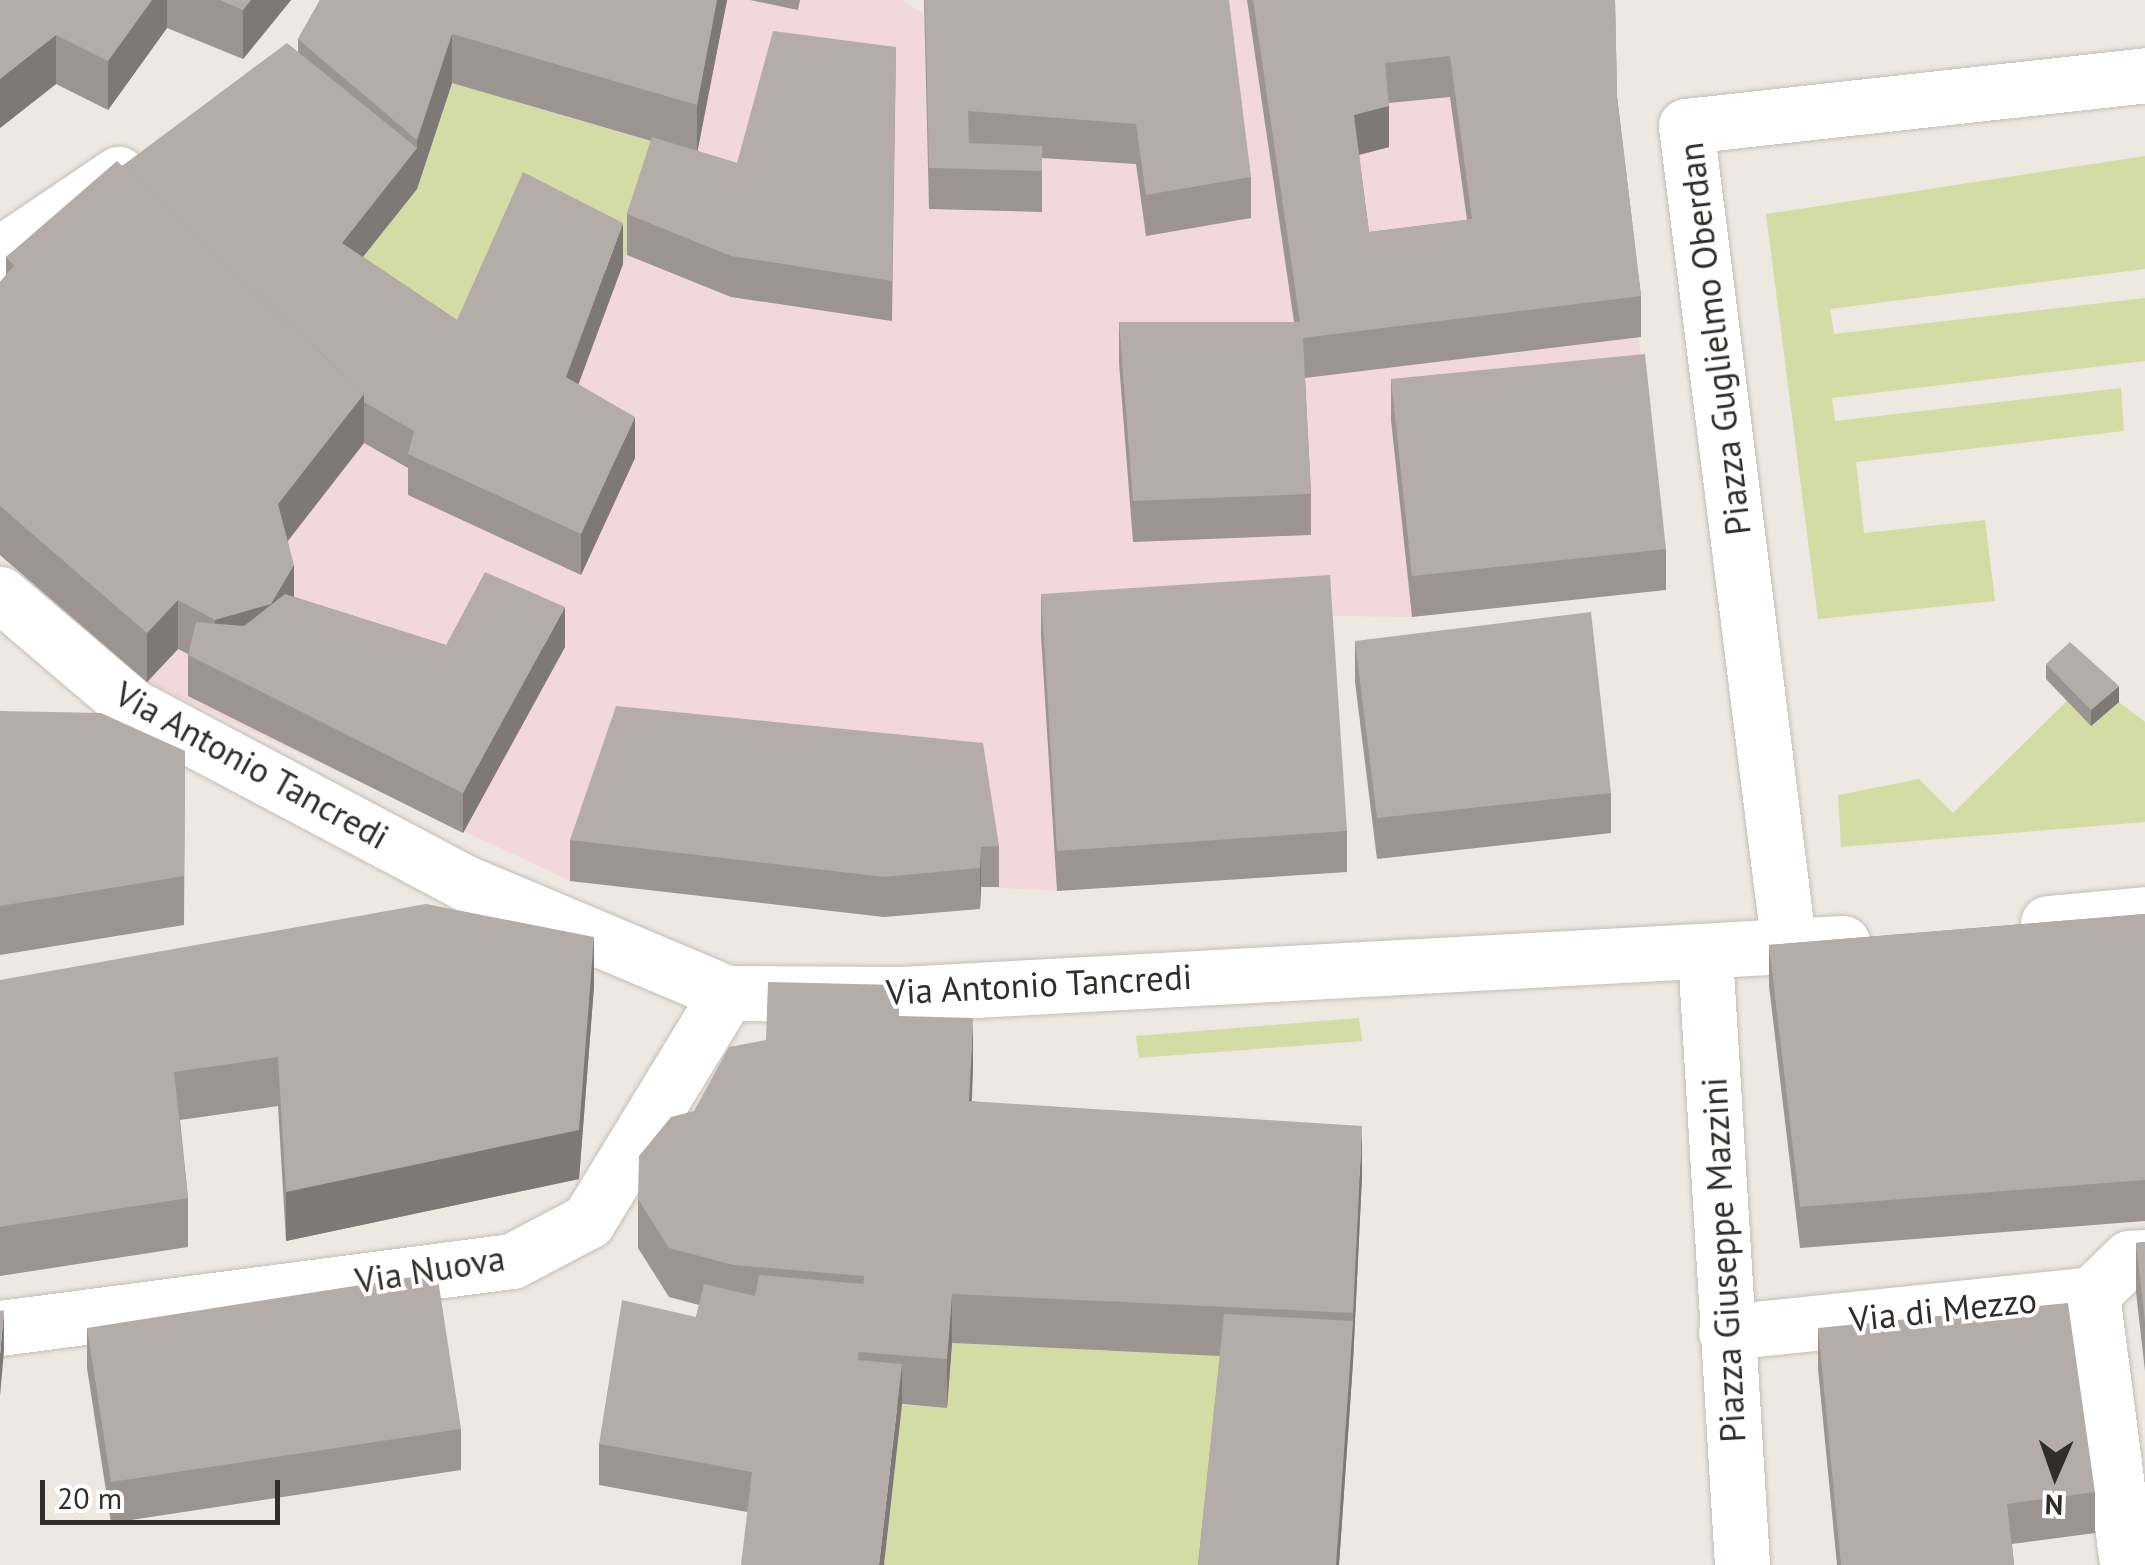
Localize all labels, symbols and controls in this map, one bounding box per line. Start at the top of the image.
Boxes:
street label: Piazza Guglielmo Oberdan [1669,140,1759,538]
street label: Via Antonio Tancredi [107,672,397,858]
street label: Via Antonio Tancredi [884,955,1194,1013]
street label: Piazza Giuseppe Mazzini [1692,1076,1754,1444]
street label: Via Nuova [352,1236,508,1302]
street label: Via di Mezzo [1847,1278,2039,1340]
north arrow [2005,1425,2105,1525]
scale bar [45,1460,285,1522]
text: 20 m [57,1478,122,1517]
text: N [2044,1487,2064,1524]

